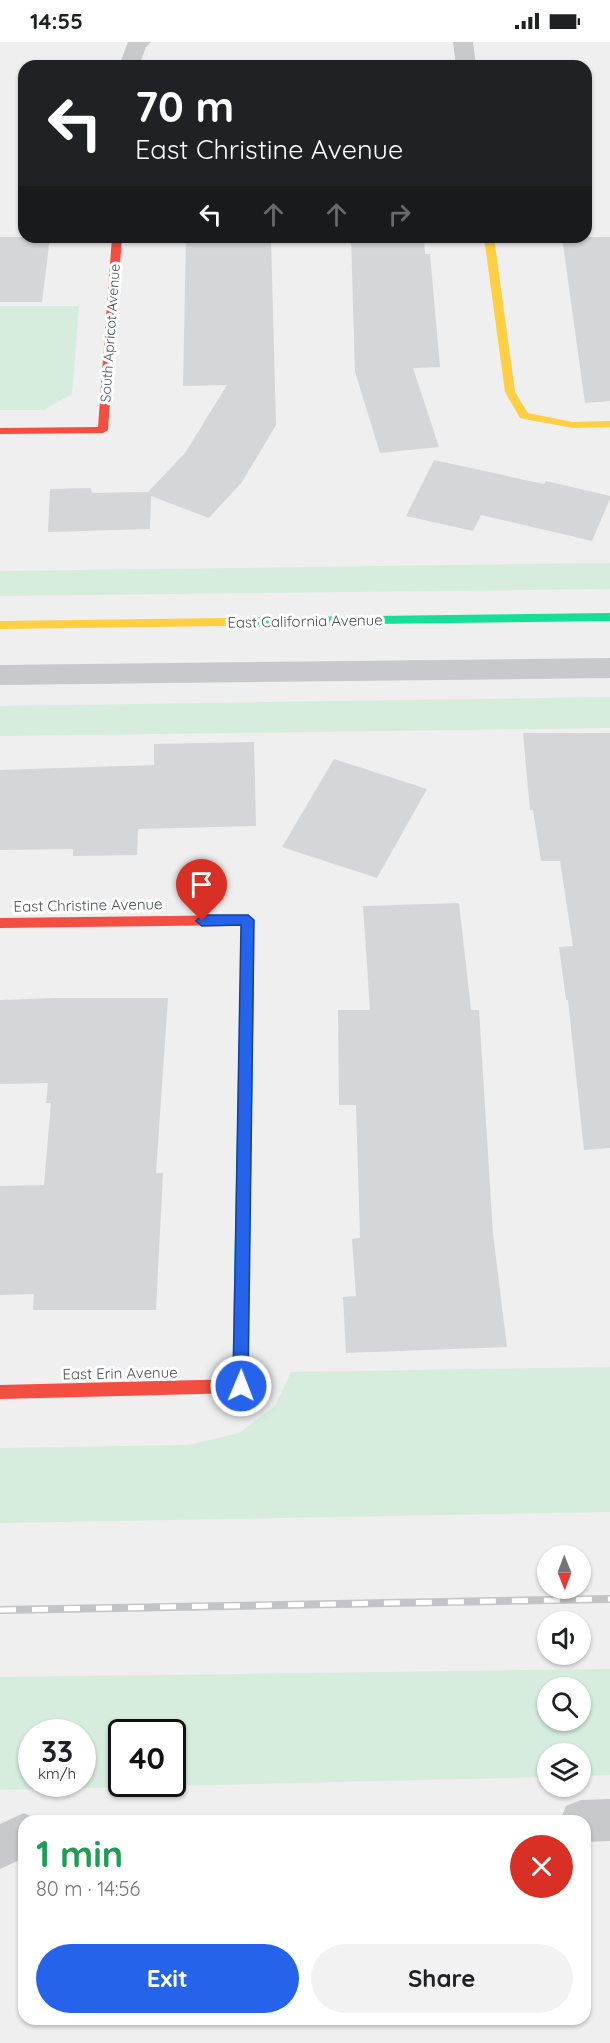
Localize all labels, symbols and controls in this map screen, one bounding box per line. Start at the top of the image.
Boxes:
text: 14:55 [30,7,83,35]
text: 70 m [135,80,234,133]
icon: left [36,84,114,162]
text: East Christine Avenue [135,132,403,166]
icon: left [194,198,227,231]
icon: ahead [257,198,290,231]
icon: ahead [320,198,353,231]
icon: right [383,198,416,231]
street label: South Apricot Avenue [96,263,124,403]
street label: East California Avenue [227,610,383,632]
pin [176,859,227,921]
icon: arrive [185,868,218,901]
street label: East Christine Avenue [13,894,163,916]
position arrow [209,1354,273,1418]
street label: East Erin Avenue [62,1362,178,1384]
north arrow [537,1545,591,1599]
map controls [537,1545,591,1797]
button: sound [537,1611,591,1665]
button: search [537,1677,591,1731]
speed limit sign: 40 [108,1719,186,1797]
text: 33 [41,1732,73,1770]
button: layers [537,1743,591,1797]
text: km/h [38,1764,76,1783]
text: 1 min [36,1831,123,1876]
button: close [510,1835,573,1898]
text: 80 m · 14:56 [36,1876,140,1901]
button: Exit [36,1944,299,2013]
button: Share [311,1944,573,2013]

